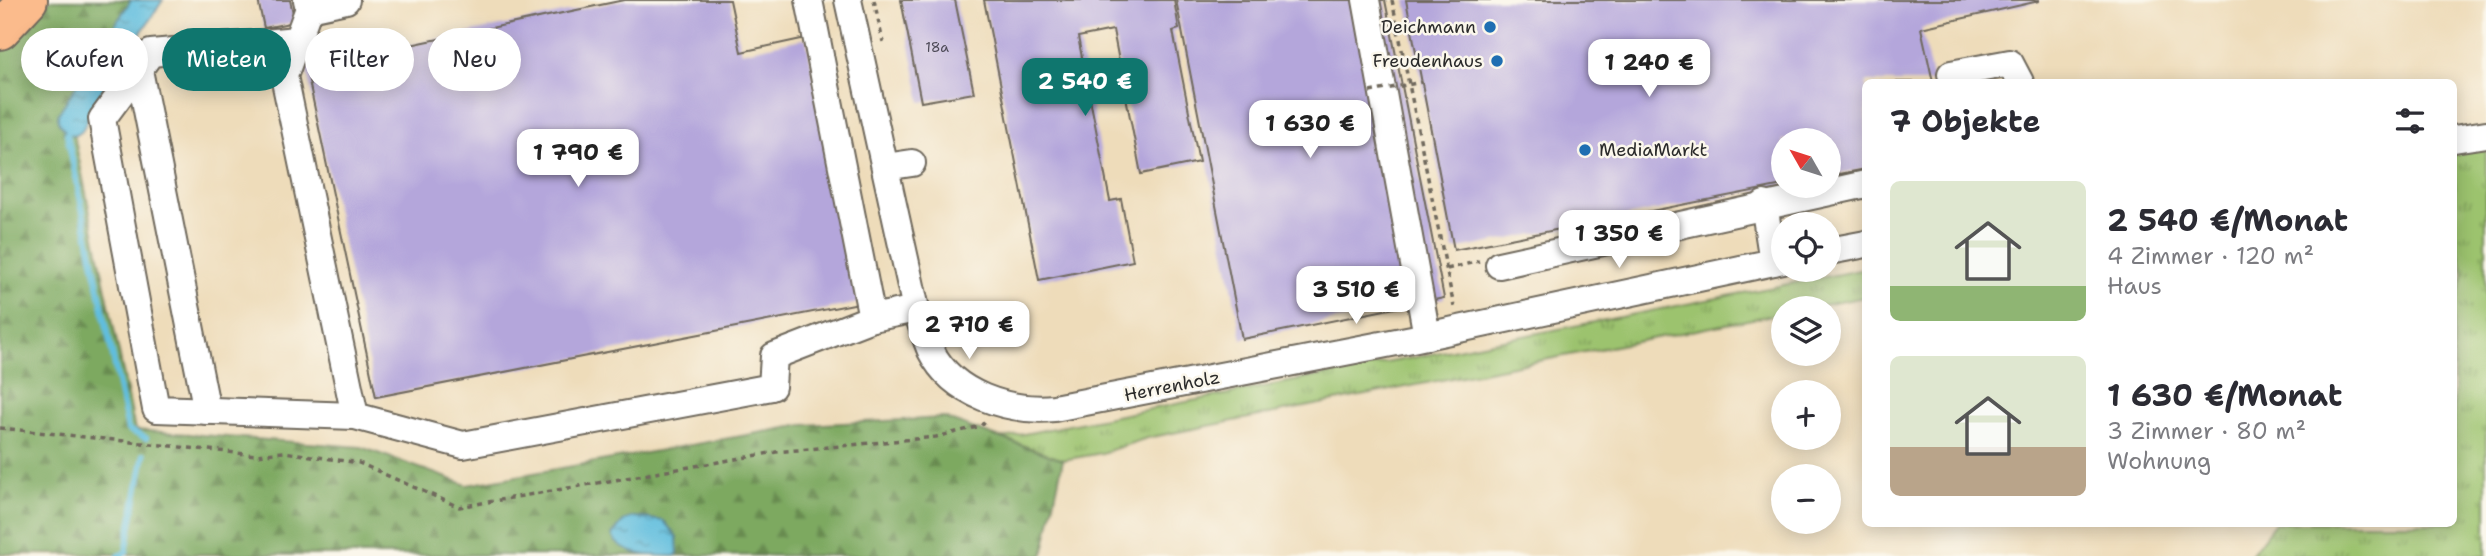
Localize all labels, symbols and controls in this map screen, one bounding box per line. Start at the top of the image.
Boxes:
place label: Deichmann [1381,15,1476,39]
marker: Deichmann [1482,19,1498,35]
chip: Kaufen [21,28,148,91]
chip: Mieten [162,28,291,91]
chip: Filter [305,28,414,91]
chip: Neu [428,28,521,91]
house number: 18a [925,38,949,56]
pin: 1 240 € [1584,40,1714,99]
text: 1 240 € [1604,47,1694,77]
place label: Freudenhaus [1373,49,1483,73]
marker: Freudenhaus [1489,53,1505,69]
pin: 2 540 € [1020,58,1150,118]
text: 2 540 € [1038,66,1132,96]
pin: 1 630 € [1245,100,1375,160]
text: 7 Objekte [1890,101,2040,142]
icon: filters [2391,102,2429,140]
text: 1 630 € [1265,108,1355,138]
north arrow [1771,128,1841,198]
map controls [1771,128,1841,534]
pin: 1 790 € [513,130,643,189]
text: 1 790 € [533,137,623,167]
place label: MediaMarkt [1599,138,1707,162]
marker: MediaMarkt [1577,142,1593,158]
text: 2 540 €/Monat [2107,200,2348,241]
icon: home [1946,209,2030,293]
pin: 1 350 € [1554,210,1684,270]
button: locate [1771,212,1841,282]
text: 1 350 € [1575,218,1663,248]
text: 4 Zimmer · 120 m² [2107,241,2314,271]
pin: 3 510 € [1291,266,1421,326]
text: Haus [2107,271,2162,301]
text: 3 510 € [1312,274,1400,304]
button: layers [1771,296,1841,366]
pin: 2 710 € [904,302,1034,361]
text: 2 710 € [924,309,1014,339]
street label: Herrenholz [1122,365,1222,407]
text: 1 630 €/Monat [2107,375,2342,416]
button: + [1771,380,1841,450]
icon: home [1946,384,2030,468]
text: 3 Zimmer · 80 m² [2107,416,2306,446]
text: Wohnung [2107,446,2211,476]
button: − [1771,464,1841,534]

